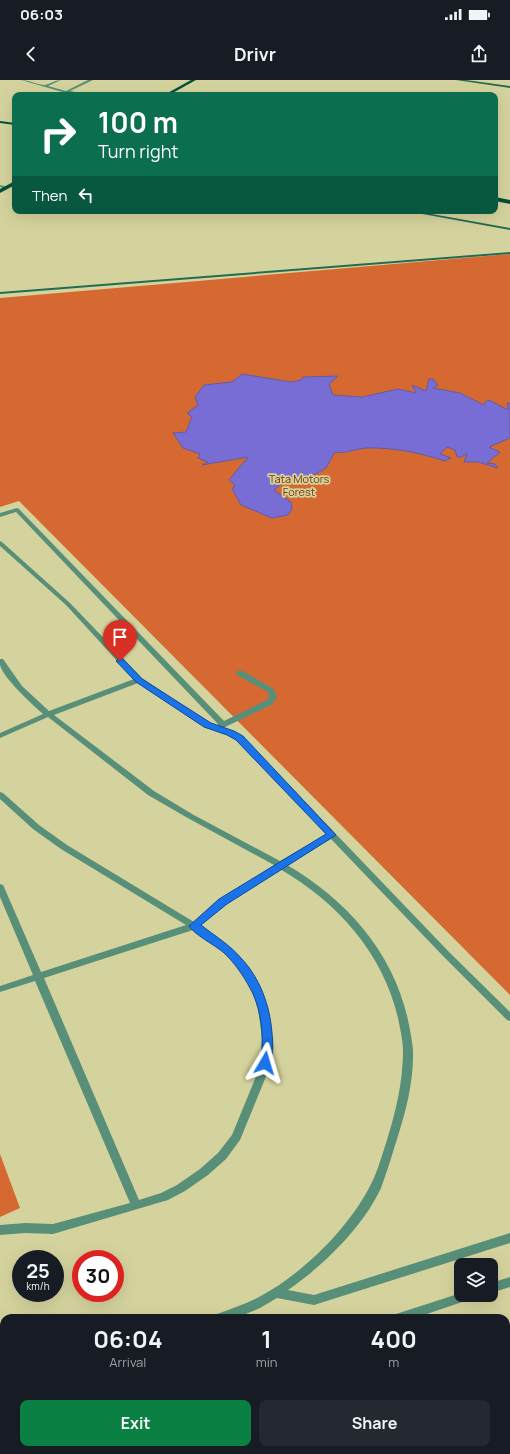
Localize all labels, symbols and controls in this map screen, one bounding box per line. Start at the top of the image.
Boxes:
text: 06:03 [20,4,63,25]
text: Drivr [234,42,276,66]
icon: back [20,43,42,65]
icon: share [468,43,490,65]
text: 100 m [98,103,178,141]
icon: right [32,108,84,160]
text: Turn right [98,139,179,163]
icon: left [75,184,97,206]
text: Then [32,185,67,206]
park label: Tata Motors Forest [269,471,330,499]
pin [103,620,137,661]
icon: arrive [109,626,131,648]
position arrow [244,1042,286,1084]
speed limit sign: 30 [72,1250,124,1302]
text: 25 [26,1257,50,1284]
map controls [454,1258,498,1302]
button: layers [454,1258,498,1302]
text: km/h [26,1279,50,1293]
text: 06:04 [93,1322,162,1355]
text: 1 [261,1322,272,1355]
text: 400 [371,1322,417,1355]
text: Arrival [109,1353,146,1371]
text: min [256,1353,277,1371]
text: m [388,1353,399,1371]
button: Exit [20,1400,251,1446]
button: Share [259,1400,490,1446]

